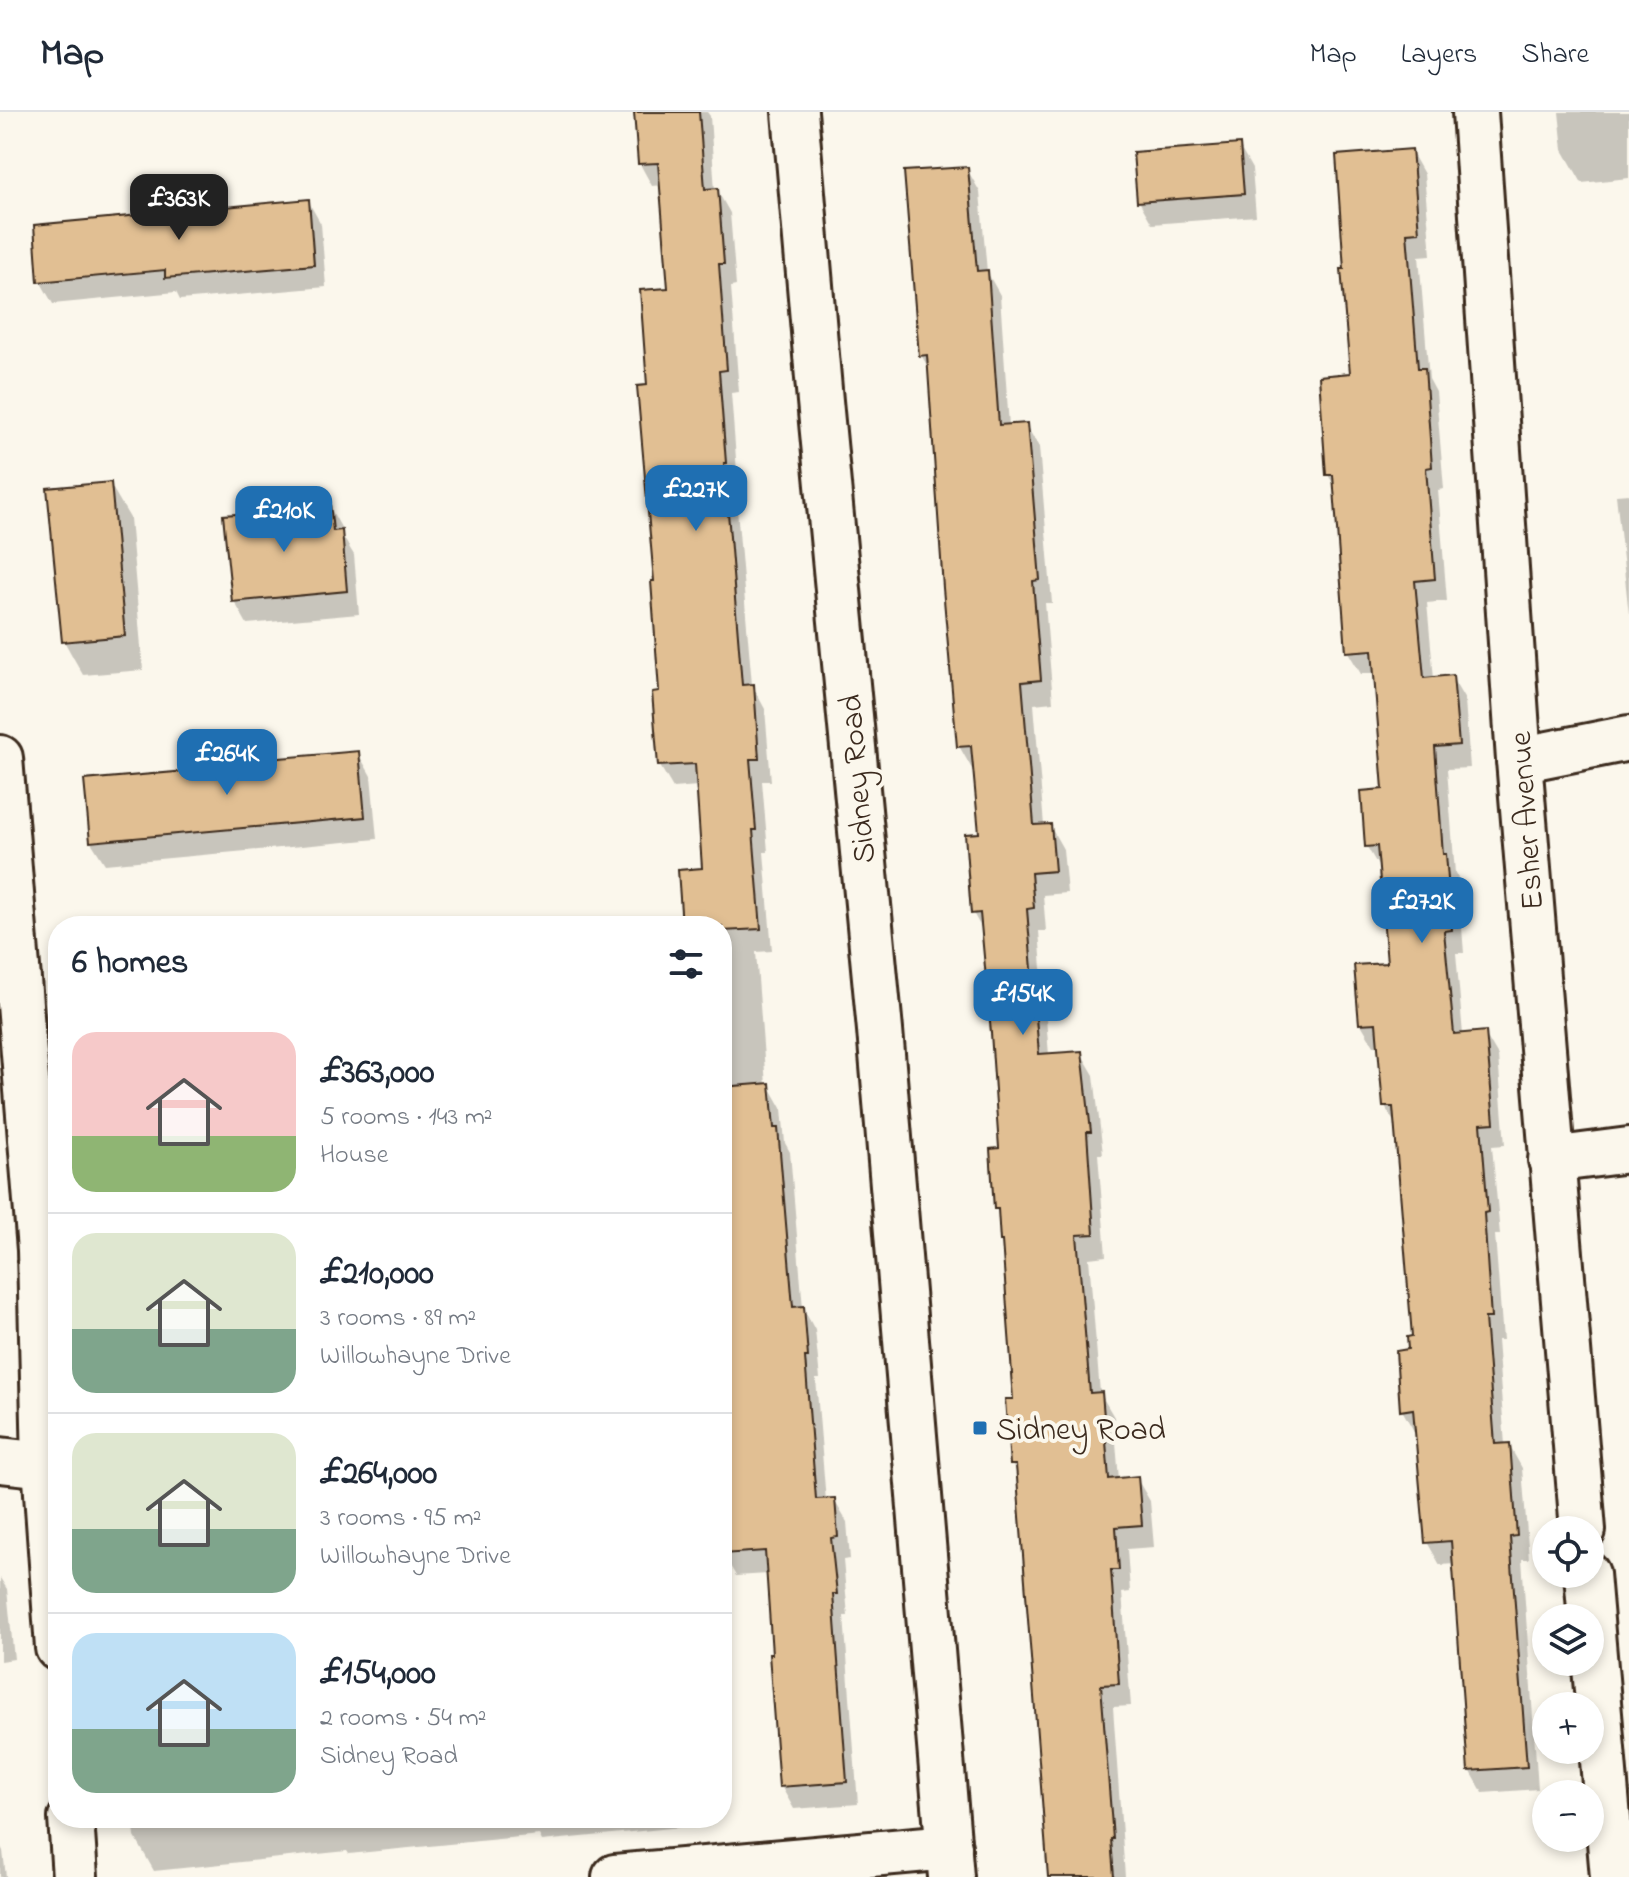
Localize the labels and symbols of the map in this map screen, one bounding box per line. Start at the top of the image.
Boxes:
pin: £363K [123,174,235,242]
pin: £227K [640,465,752,533]
pin: £210K [228,486,340,554]
street label: Sidney Road [829,692,890,865]
pin: £264K [171,729,283,797]
street label: Esher Avenue [1499,729,1558,912]
pin: £272K [1366,877,1478,945]
pin: £154K [967,969,1079,1037]
place label: Sidney Road [996,1408,1166,1455]
marker: Sidney Road [971,1419,989,1437]

